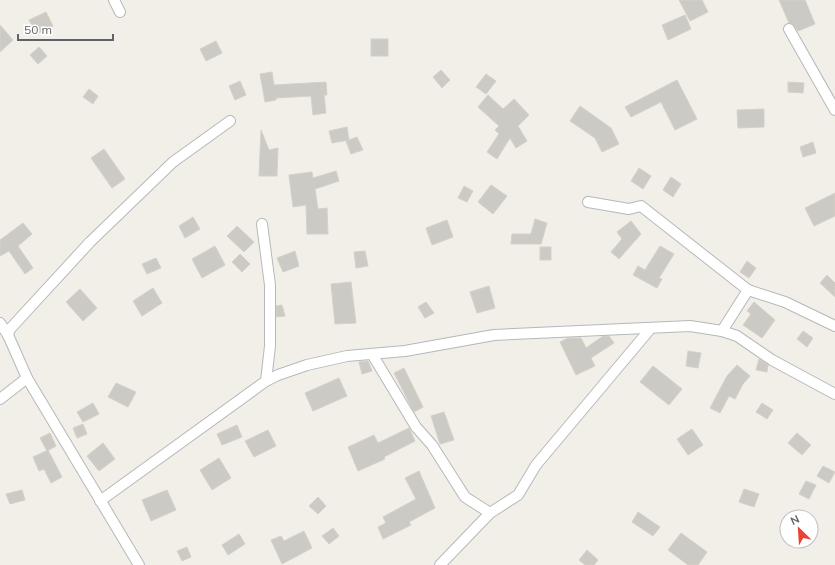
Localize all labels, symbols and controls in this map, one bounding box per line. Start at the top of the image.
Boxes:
scale bar [18,16,113,42]
text: 50 m [24,22,52,37]
north arrow [779,509,819,549]
text: N [788,512,801,528]

